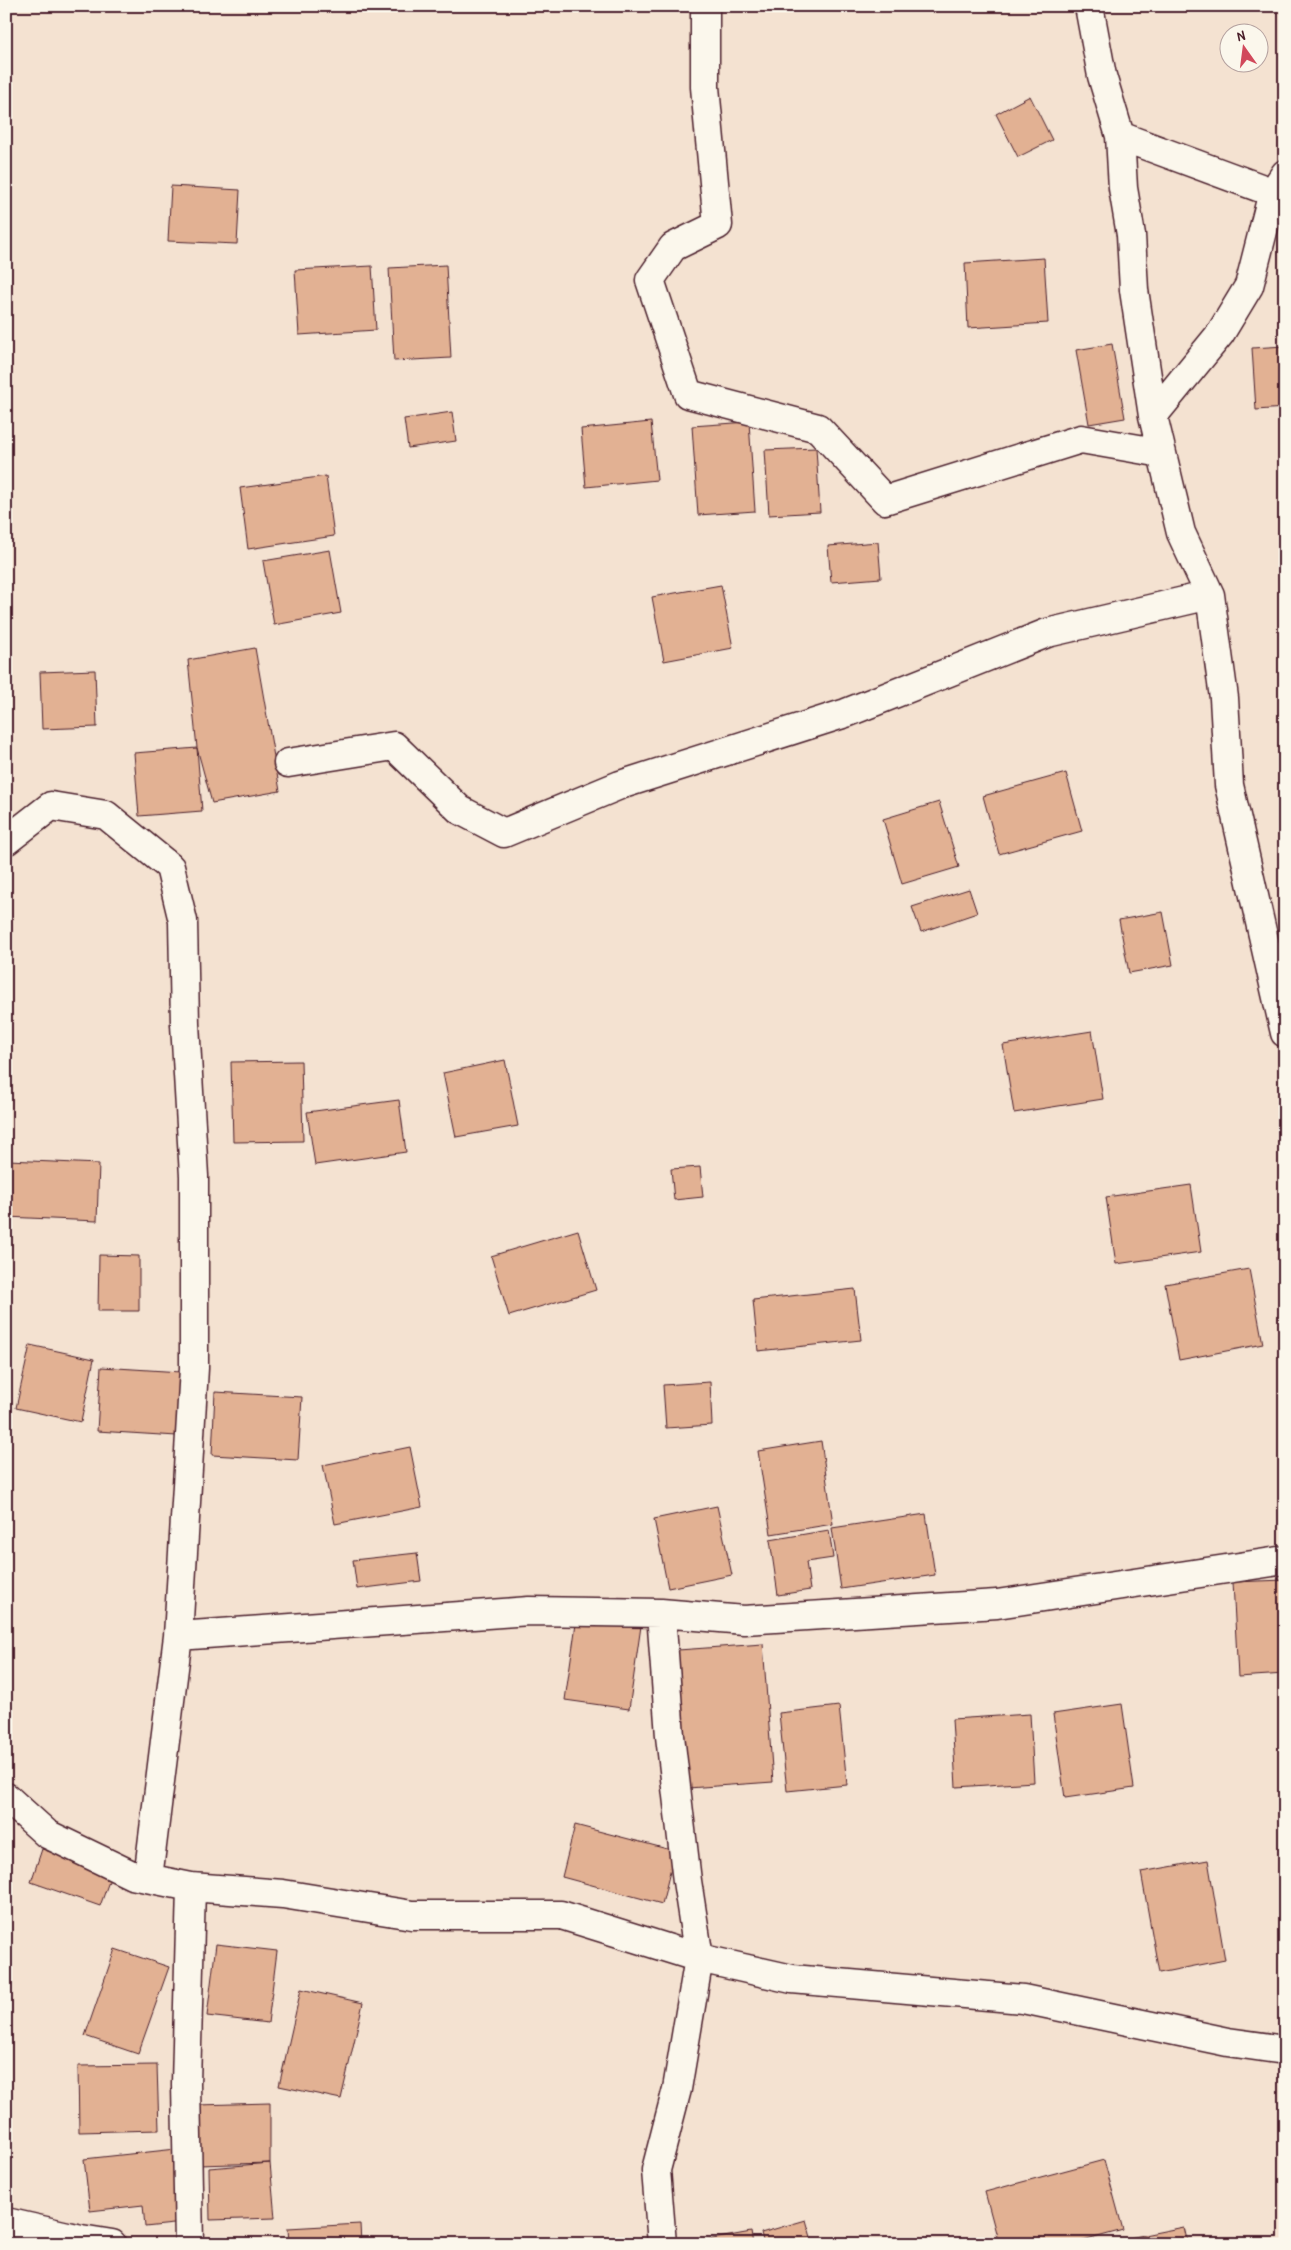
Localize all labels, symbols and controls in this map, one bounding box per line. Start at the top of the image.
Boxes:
north arrow [1218,22,1268,72]
text: N [1235,25,1247,45]

